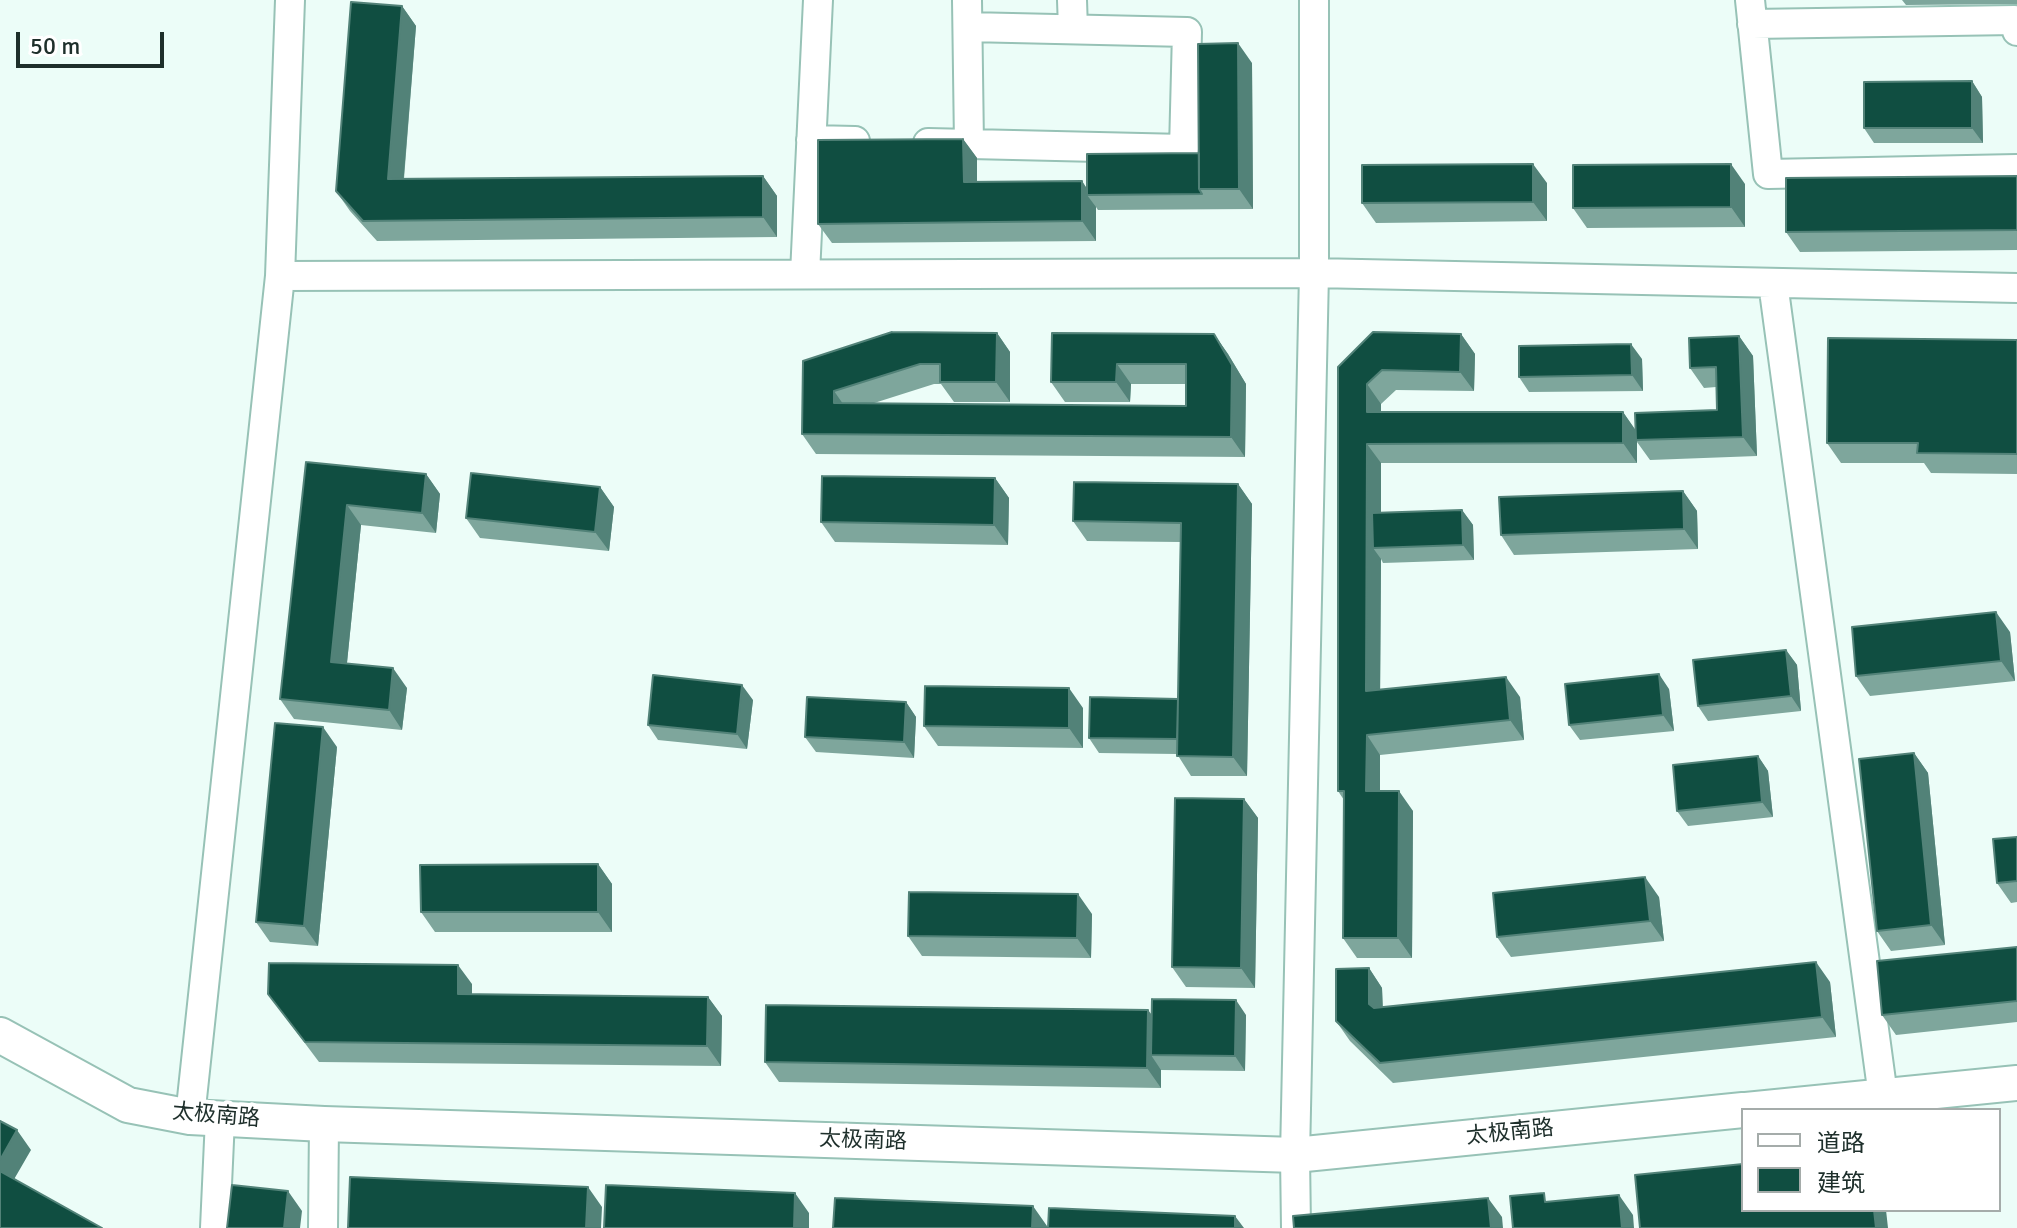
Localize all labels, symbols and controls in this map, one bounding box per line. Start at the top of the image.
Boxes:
scale bar [20,16,168,66]
text: 50 m [30,31,80,61]
street label: 太极南路 [171,1099,261,1133]
legend [1741,1108,2001,1212]
street label: 太极南路 [1465,1115,1555,1151]
street label: 太极南路 [819,1126,907,1156]
text: 道路 [1817,1128,1865,1158]
text: 建筑 [1817,1168,1865,1198]

